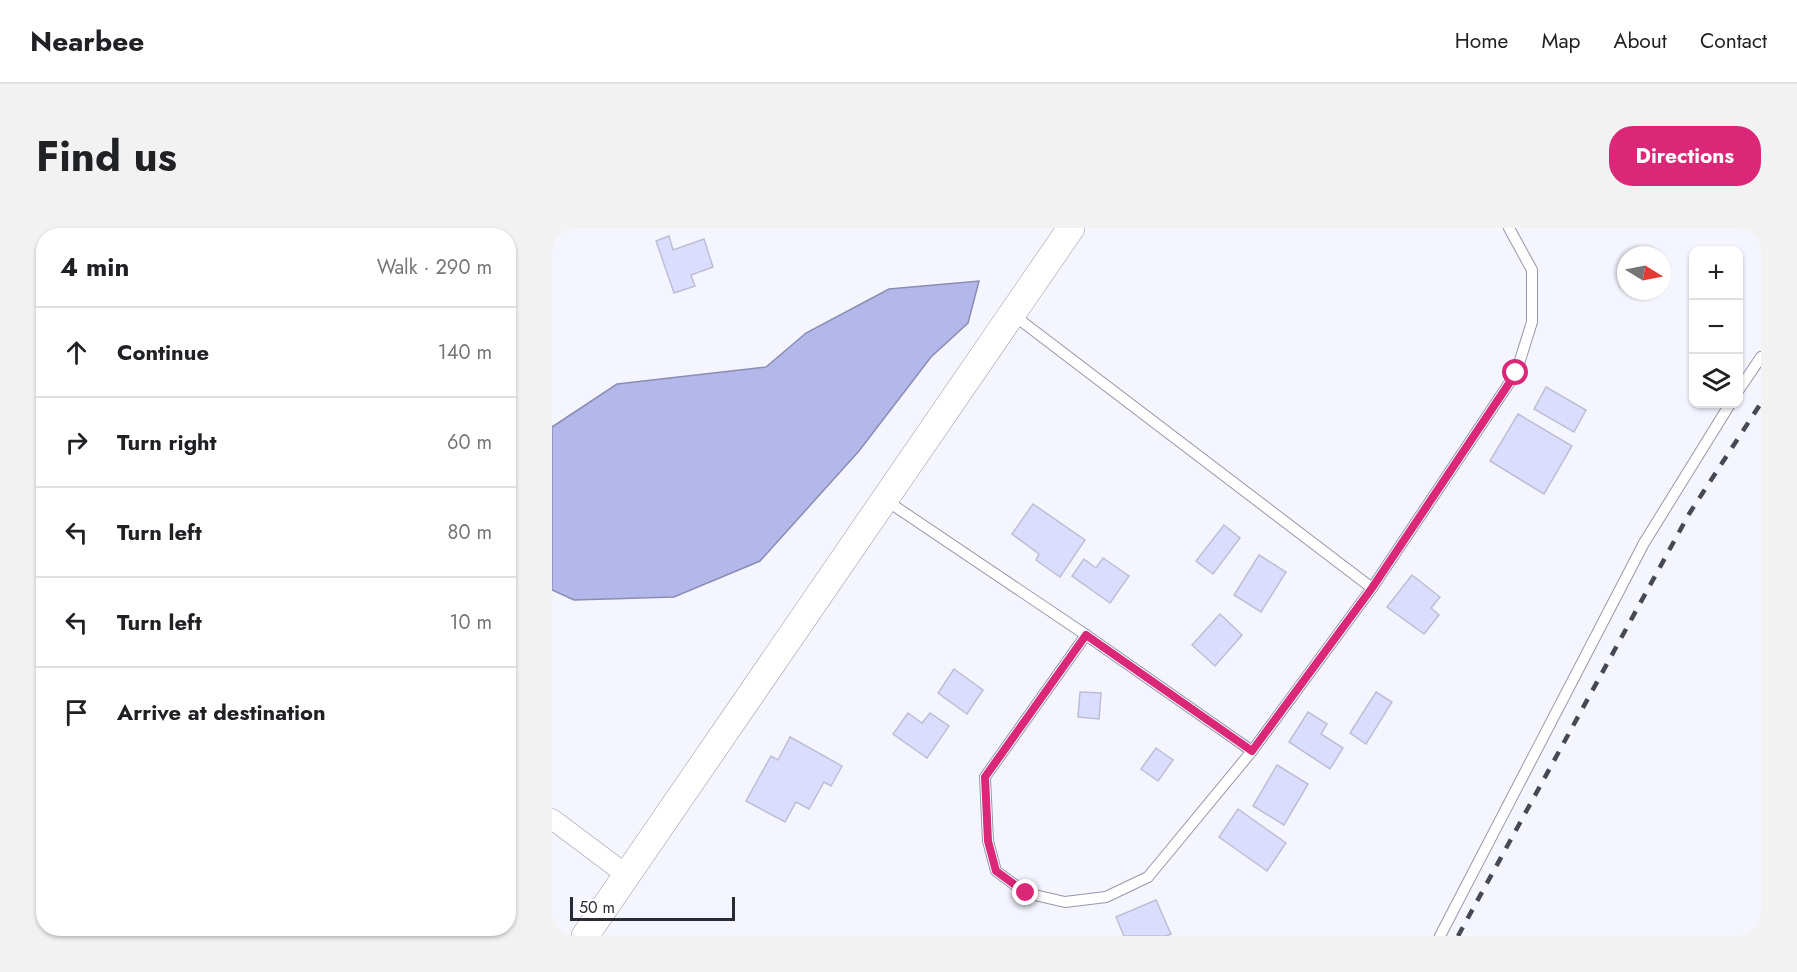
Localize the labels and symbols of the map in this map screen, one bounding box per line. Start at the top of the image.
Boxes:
north arrow [1617,246,1671,300]
route start [1502,359,1528,385]
route end [1012,879,1038,905]
scale bar [570,894,735,922]

